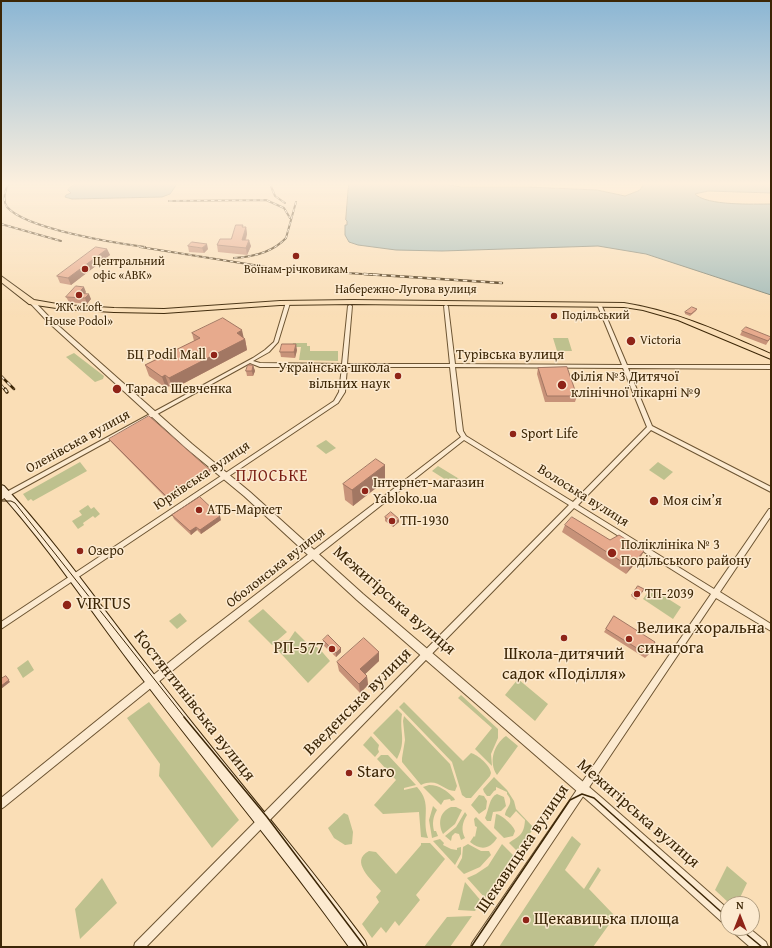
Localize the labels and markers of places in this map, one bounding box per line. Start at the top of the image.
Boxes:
marker: Воїнам-річковикам [291,251,301,261]
place label: Центральний офіс «АВК» [93,255,165,283]
place label: Воїнам-річковикам [244,263,348,277]
marker: Центральний офіс «АВК» [80,264,90,274]
marker: ЖК «Loft House Podol» [74,290,84,300]
place label: ЖК «Loft House Podol» [45,301,113,329]
place label: Подільський [562,309,630,323]
marker: Подільський [549,311,559,321]
place label: Victoria [640,334,681,348]
marker: Victoria [625,335,637,347]
place label: БЦ Podil Mall [127,347,206,363]
marker: БЦ Podil Mall [209,350,219,360]
place label: Українська школа вільних наук [278,360,390,392]
place label: Філія №3 Дитячої клінічної лікарні №9 [571,369,700,402]
marker: Українська школа вільних наук [393,371,403,381]
marker: Філія №3 Дитячої клінічної лікарні №9 [556,379,568,391]
place label: Тараса Шевченка [126,381,232,397]
marker: Тараса Шевченка [111,383,123,395]
place label: Sport Life [521,426,578,442]
marker: Sport Life [508,429,518,439]
place label: Інтернет-магазин Yabloko.ua [373,475,484,508]
marker: Інтернет-магазин Yabloko.ua [360,486,370,496]
place label: Моя сім’я [663,493,722,509]
marker: Моя сім’я [648,495,660,507]
place label: АТБ-Маркет [207,502,282,518]
marker: АТБ-Маркет [194,505,204,515]
place label: ТП-1930 [400,513,449,529]
marker: ТП-1930 [387,516,397,526]
place label: Поліклініка № 3 Подільського району [621,537,751,570]
place label: Озеро [88,543,124,559]
marker: Озеро [75,546,85,556]
marker: Поліклініка № 3 Подільського району [606,547,618,559]
place label: ТП-2039 [645,586,694,602]
marker: ТП-2039 [632,589,642,599]
place label: VIRTUS [76,595,131,615]
marker: VIRTUS [61,599,73,611]
place label: Велика хоральна синагога [637,619,765,659]
marker: Школа-дитячий садок «Поділля» [559,633,569,643]
marker: Велика хоральна синагога [624,634,634,644]
place label: РП-577 [274,639,324,659]
marker: РП-577 [327,644,337,654]
place label: Школа-дитячий садок «Поділля» [502,645,626,685]
place label: Staro [357,763,395,783]
marker: Staro [344,768,354,778]
place label: Щекавицька площа [534,910,679,930]
marker: Щекавицька площа [521,915,531,925]

